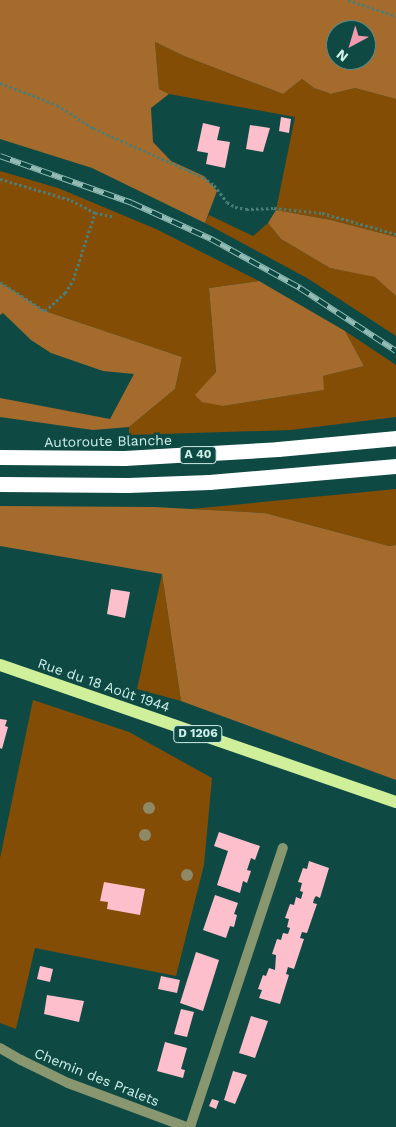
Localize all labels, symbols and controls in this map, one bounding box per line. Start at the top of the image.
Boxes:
north arrow [326,20,376,70]
text: N [333,46,351,65]
street label: Autoroute Blanche [44,431,172,451]
road number: A 40 [179,446,217,464]
street label: Rue du 18 Août 1944 [35,654,173,716]
road number: D 1206 [173,724,223,744]
street label: Chemin des Pralets [32,1044,162,1110]

